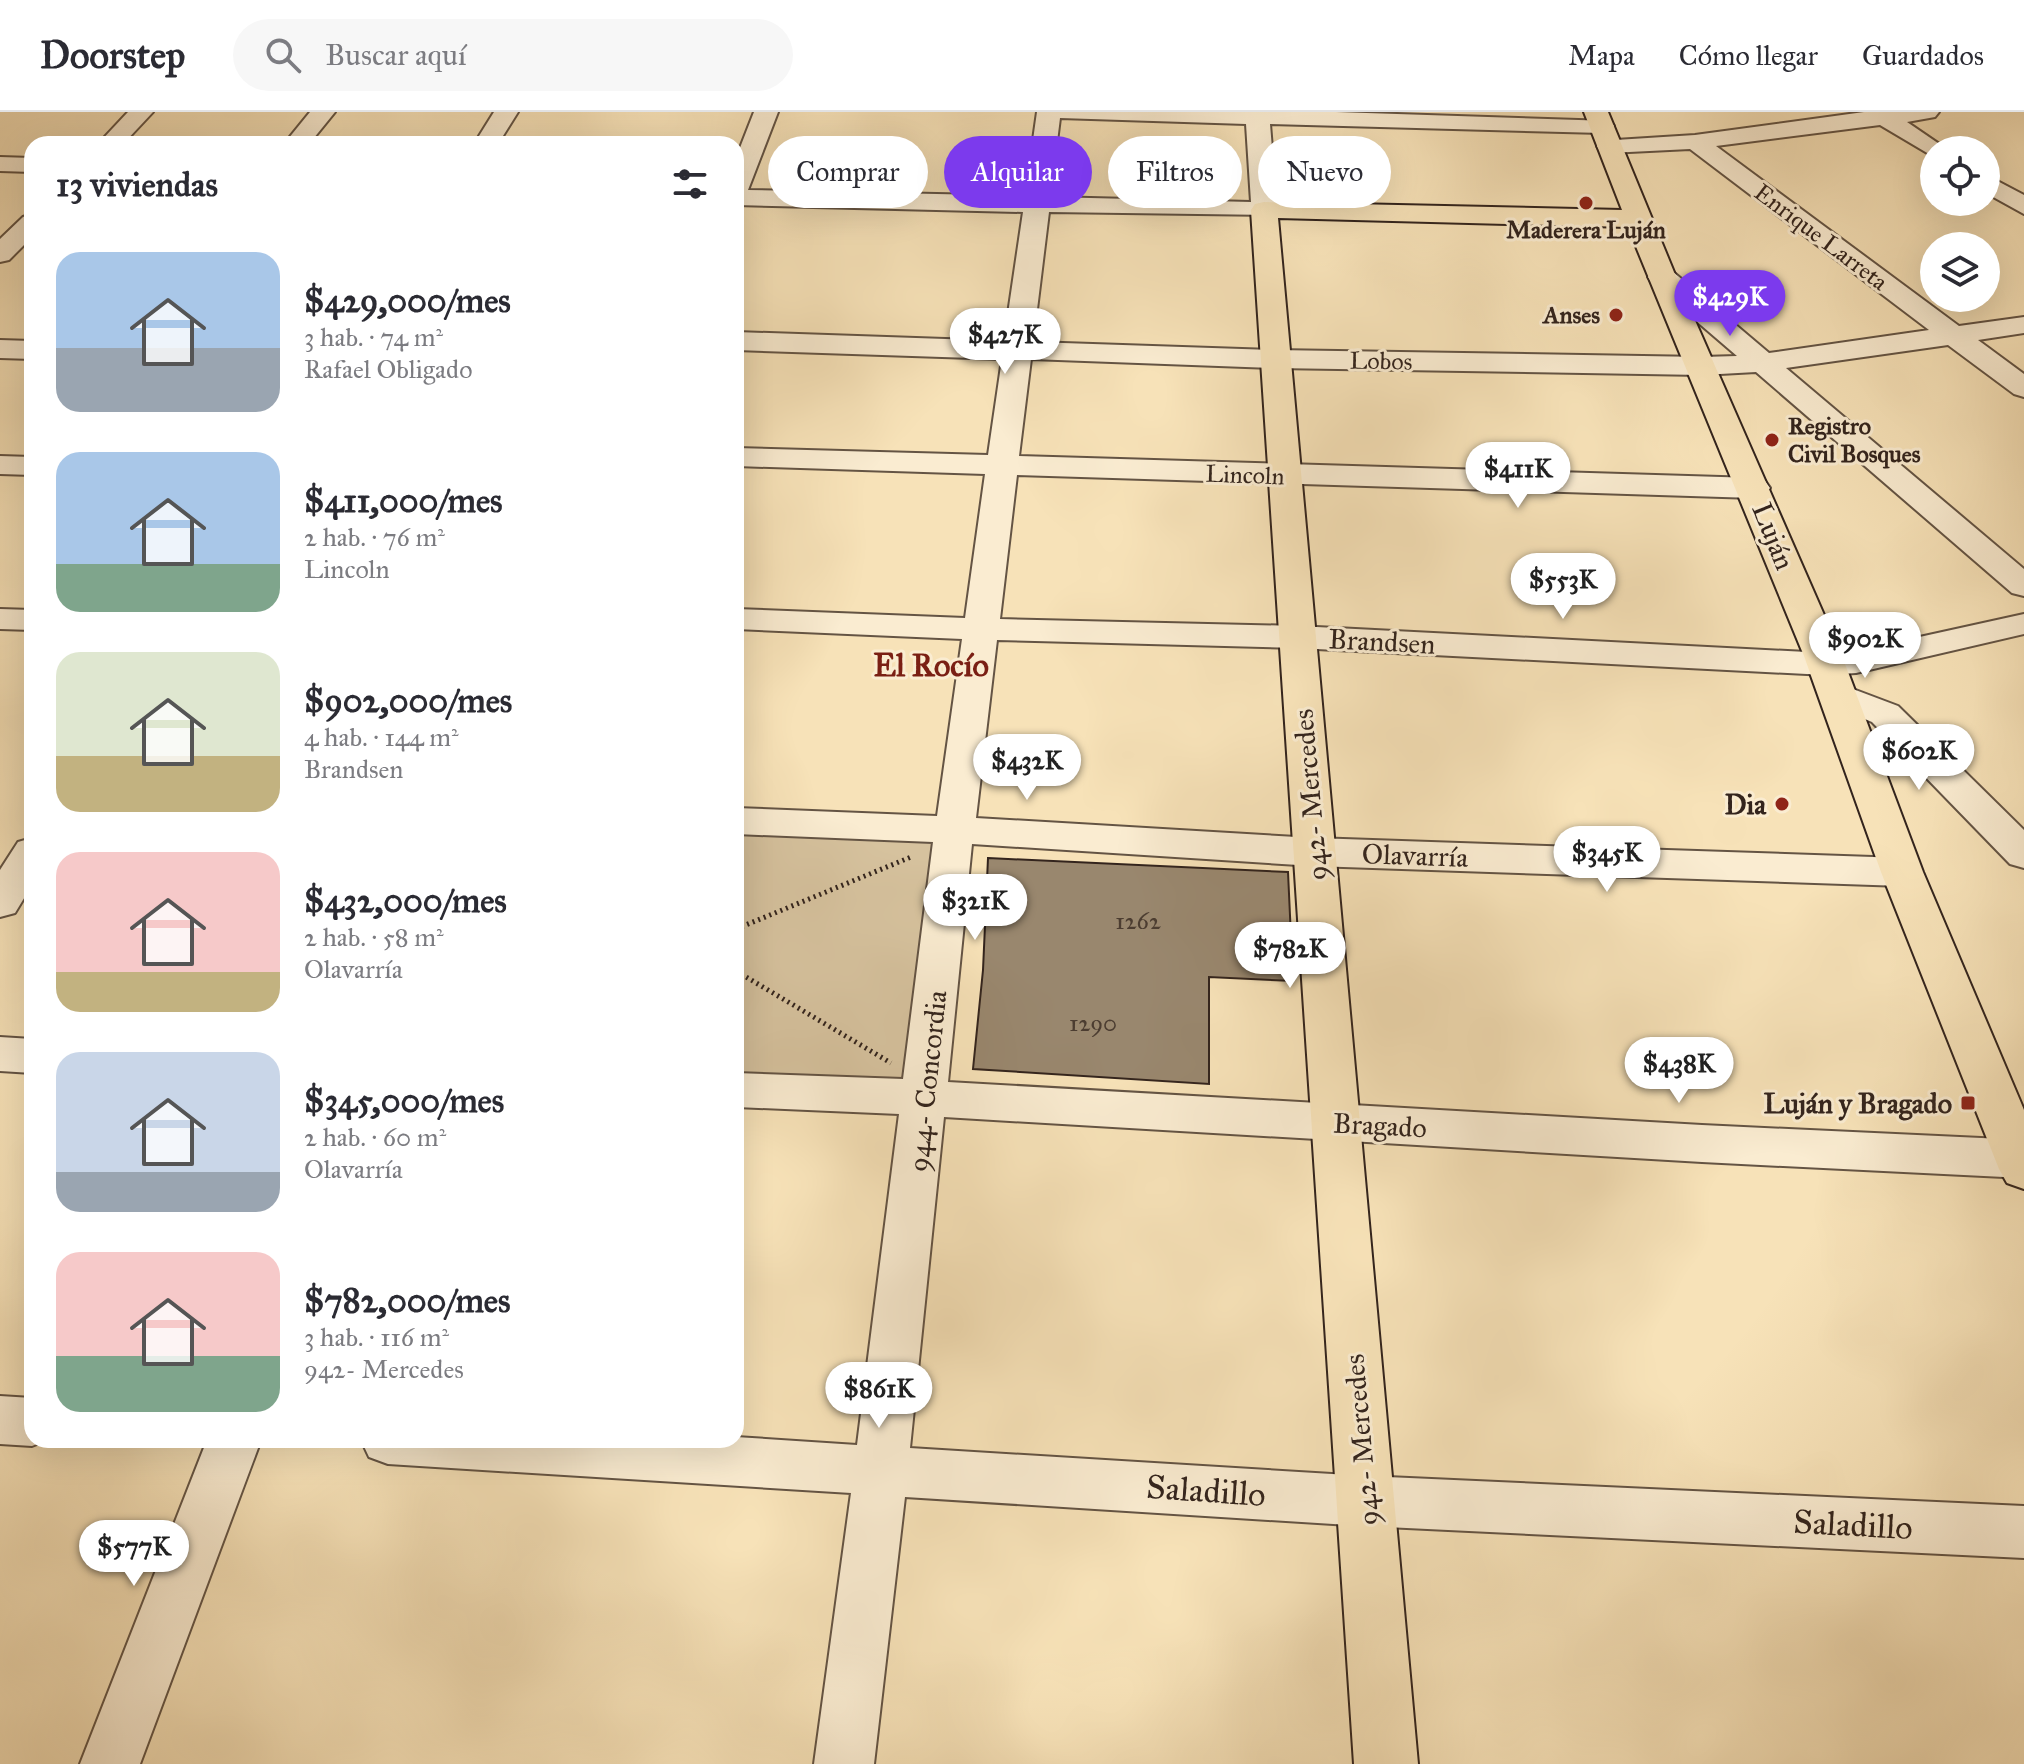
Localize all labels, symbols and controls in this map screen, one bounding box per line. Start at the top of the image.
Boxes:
search box [233,19,793,91]
text: Doorstep [40,32,185,78]
icon: search [261,33,305,77]
text: Buscar aquí [325,37,466,73]
text: Mapa [1568,38,1635,73]
text: Cómo llegar [1679,38,1818,73]
text: Guardados [1862,38,1984,73]
chip: Comprar [768,136,928,208]
chip: Alquilar [944,136,1092,208]
chip: Filtros [1108,136,1242,208]
chip: Nuevo [1258,136,1391,208]
map controls [1920,136,2000,312]
button: locate [1920,136,2000,216]
icon: filters [668,162,712,206]
text: 13 viviendas [56,164,218,205]
street label: Enrique Larreta [1748,177,1894,297]
marker: Maderera Luján [1577,194,1595,212]
place label: Maderera Luján [1506,215,1666,245]
button: layers [1920,232,2000,312]
pin: $429K [1674,270,1786,338]
text: $429,000/mes [304,280,511,321]
text: $429K [1692,280,1768,312]
icon: home [120,284,216,380]
place label: Anses [1541,300,1600,330]
marker: Anses [1607,306,1625,324]
pin: $427K [949,308,1061,376]
text: $427K [968,318,1042,350]
text: 3 hab. · 74 m² [304,321,443,353]
street label: Lobos [1349,345,1413,377]
text: Rafael Obligado [304,353,472,385]
place label: Registro Civil Bosques [1788,411,1921,469]
marker: Registro Civil Bosques [1763,431,1781,449]
pin: $411K [1462,442,1574,510]
text: $411K [1483,452,1553,484]
street label: Lincoln [1205,459,1285,491]
text: $411,000/mes [304,480,503,521]
icon: home [120,484,216,580]
street label: Luján [1744,497,1803,575]
text: 2 hab. · 76 m² [304,521,445,553]
text: Lincoln [304,553,390,585]
pin: $553K [1507,553,1619,621]
text: $553K [1529,563,1597,595]
pin: $902K [1809,612,1921,680]
street label: Brandsen [1328,621,1436,662]
text: $902K [1827,622,1903,654]
district label: El Rocío [873,646,989,685]
text: $902,000/mes [304,680,512,721]
icon: home [120,684,216,780]
street label: 942- Mercedes [1286,708,1335,882]
text: 4 hab. · 144 m² [304,721,459,753]
pin: $602K [1863,724,1975,792]
pin: $432K [971,734,1083,802]
text: $602K [1881,734,1957,766]
text: $432K [991,744,1063,776]
text: Brandsen [304,753,403,785]
place label: Dia [1724,787,1767,822]
marker: Dia [1773,795,1791,813]
pin: $345K [1551,826,1663,894]
street label: Olavarría [1361,836,1469,875]
text: $345K [1571,836,1643,868]
pin: $321K [919,874,1031,942]
text: $432,000/mes [304,880,507,921]
icon: home [120,884,216,980]
text: $321K [941,884,1009,916]
house number: 1262 [1115,906,1161,936]
text: 2 hab. · 58 m² [304,921,444,953]
pin: $782K [1234,922,1346,990]
text: $782K [1253,932,1327,964]
text: Olavarría [304,953,403,985]
street label: 944- Concordia [901,988,954,1174]
house number: 1290 [1069,1008,1117,1038]
pin: $438K [1623,1037,1735,1105]
text: $438K [1643,1047,1715,1079]
text: $345,000/mes [304,1080,504,1121]
icon: home [120,1084,216,1180]
place label: Luján y Bragado [1763,1086,1952,1121]
marker: Luján y Bragado [1959,1094,1977,1112]
street label: Bragado [1332,1106,1428,1145]
text: 2 hab. · 60 m² [304,1121,446,1153]
text: Olavarría [304,1153,403,1185]
text: $782,000/mes [304,1280,510,1321]
icon: home [120,1284,216,1380]
text: 3 hab. · 116 m² [304,1321,449,1353]
text: 942- Mercedes [304,1353,464,1385]
street label: 942- Mercedes [1337,1353,1386,1527]
pin: $861K [823,1362,935,1430]
text: $861K [843,1372,915,1404]
street label: Saladillo [1145,1466,1267,1515]
street label: Saladillo [1792,1501,1914,1548]
pin: $577K [78,1520,190,1588]
text: $577K [97,1530,171,1562]

